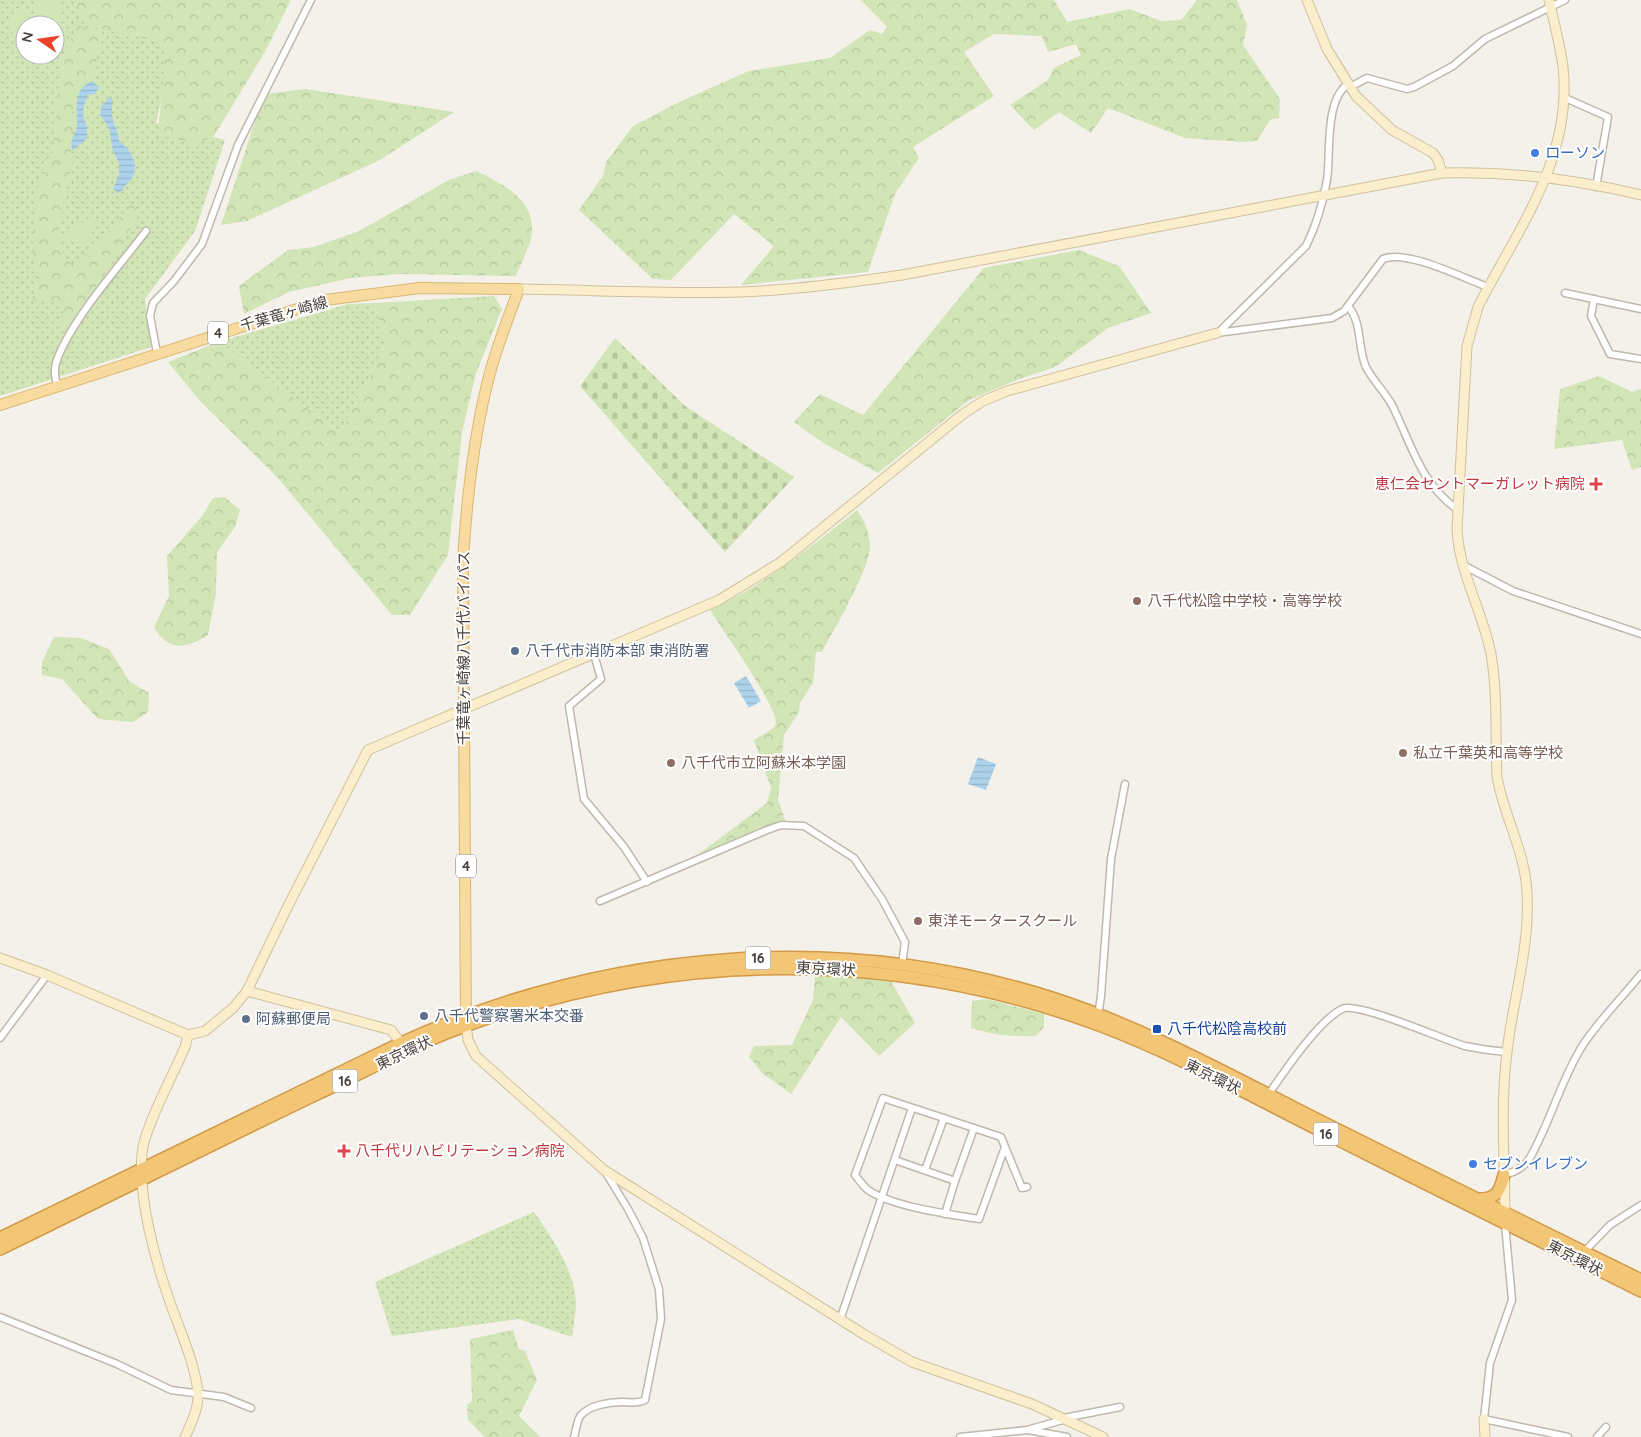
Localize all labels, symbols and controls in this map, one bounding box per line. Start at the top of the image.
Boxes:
north arrow [15,15,65,65]
text: N [17,30,37,44]
place label: ローソン [1545,143,1605,162]
marker: ローソン [1529,147,1541,159]
street label: 千葉竜ヶ崎線 [238,292,330,335]
road number: 4 [208,322,228,344]
place label: 恵仁会セントマーガレット病院 [1375,474,1585,493]
marker: 恵仁会セントマーガレット病院 [1589,477,1603,491]
street label: 千葉竜ヶ崎線八千代バイパス [454,551,473,745]
place label: 八千代松陰中学校・高等学校 [1147,591,1342,610]
marker: 八千代松陰中学校・高等学校 [1131,595,1143,607]
place label: 八千代市消防本部 東消防署 [525,641,709,660]
marker: 八千代市消防本部 東消防署 [509,645,521,657]
place label: 私立千葉英和高等学校 [1413,743,1563,762]
marker: 私立千葉英和高等学校 [1397,747,1409,759]
place label: 八千代市立阿蘇米本学園 [681,753,846,772]
marker: 八千代市立阿蘇米本学園 [665,757,677,769]
road number: 4 [456,854,476,878]
place label: 東洋モータースクール [928,911,1077,930]
marker: 東洋モータースクール [912,915,924,927]
road number: 16 [746,946,770,970]
street label: 東京環状 [796,957,856,980]
place label: 八千代警察署米本交番 [434,1006,584,1025]
place label: 阿蘇郵便局 [256,1009,331,1028]
marker: 八千代警察署米本交番 [418,1010,430,1022]
marker: 阿蘇郵便局 [240,1013,252,1025]
place label: 八千代松陰高校前 [1167,1019,1287,1038]
marker: 八千代松陰高校前 [1151,1023,1163,1035]
street label: 東京環状 [373,1031,435,1074]
street label: 東京環状 [1182,1055,1244,1098]
road number: 16 [332,1070,358,1092]
road number: 16 [1314,1122,1338,1146]
place label: 八千代リハビリテーション病院 [355,1141,565,1160]
marker: 八千代リハビリテーション病院 [337,1144,351,1158]
place label: セブンイレブン [1483,1154,1588,1173]
marker: セブンイレブン [1467,1158,1479,1170]
street label: 東京環状 [1544,1235,1606,1280]

